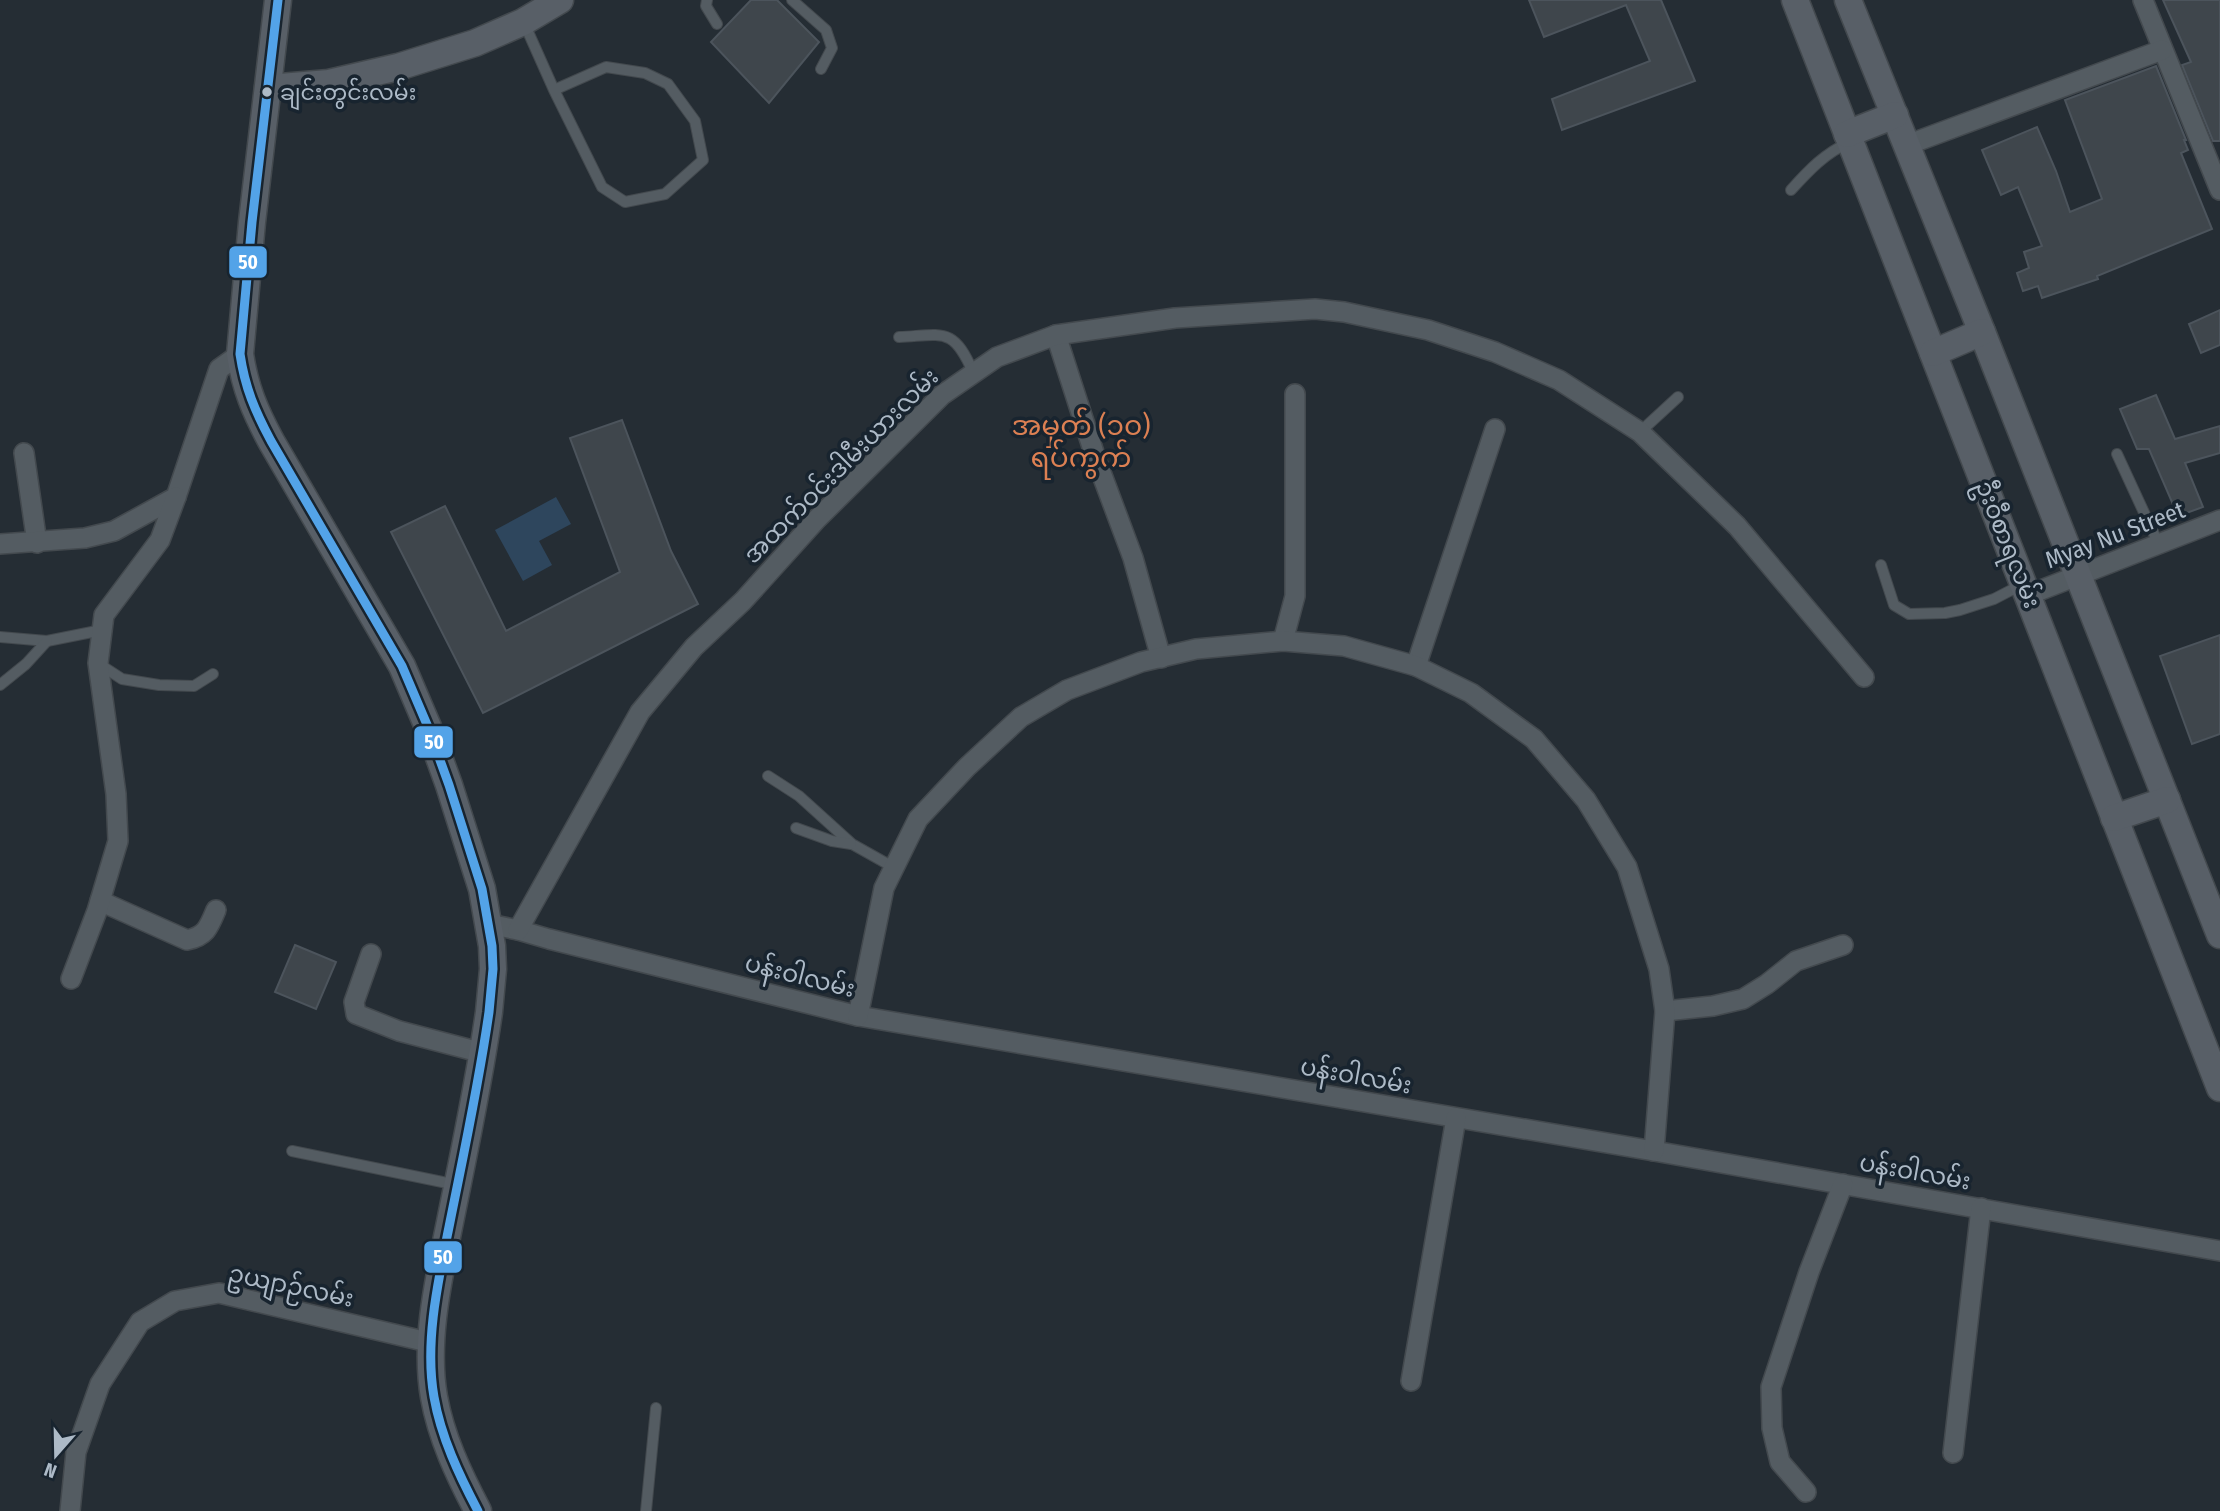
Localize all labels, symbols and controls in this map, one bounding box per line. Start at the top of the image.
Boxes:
place label: ချင်းတွင်းလမ်း [280,77,416,111]
marker: ချင်းတွင်းလမ်း [260,85,274,99]
line badge: 50 [228,245,268,279]
text: 50 [238,251,258,274]
street label: အထက်ဝင်းဒါမီးယားလမ်း [736,361,944,569]
district label: အမှတ် (၁၀) ရပ်ကွက် [1011,407,1151,480]
street label: ဦးဝီစာရလမ်း [1965,475,2048,614]
street label: Myay Nu Street [2041,496,2189,574]
line badge: 50 [413,725,454,759]
text: 50 [424,731,444,754]
street label: ပန်းဝါလမ်း [741,947,858,1008]
street label: ပန်းဝါလမ်း [1297,1050,1414,1104]
street label: ပန်းဝါလမ်း [1856,1146,1973,1200]
line badge: 50 [423,1240,463,1274]
text: 50 [433,1246,453,1269]
street label: ဥယျာဉ်လမ်း [225,1257,357,1318]
north arrow [21,1420,91,1490]
text: N [41,1458,60,1483]

